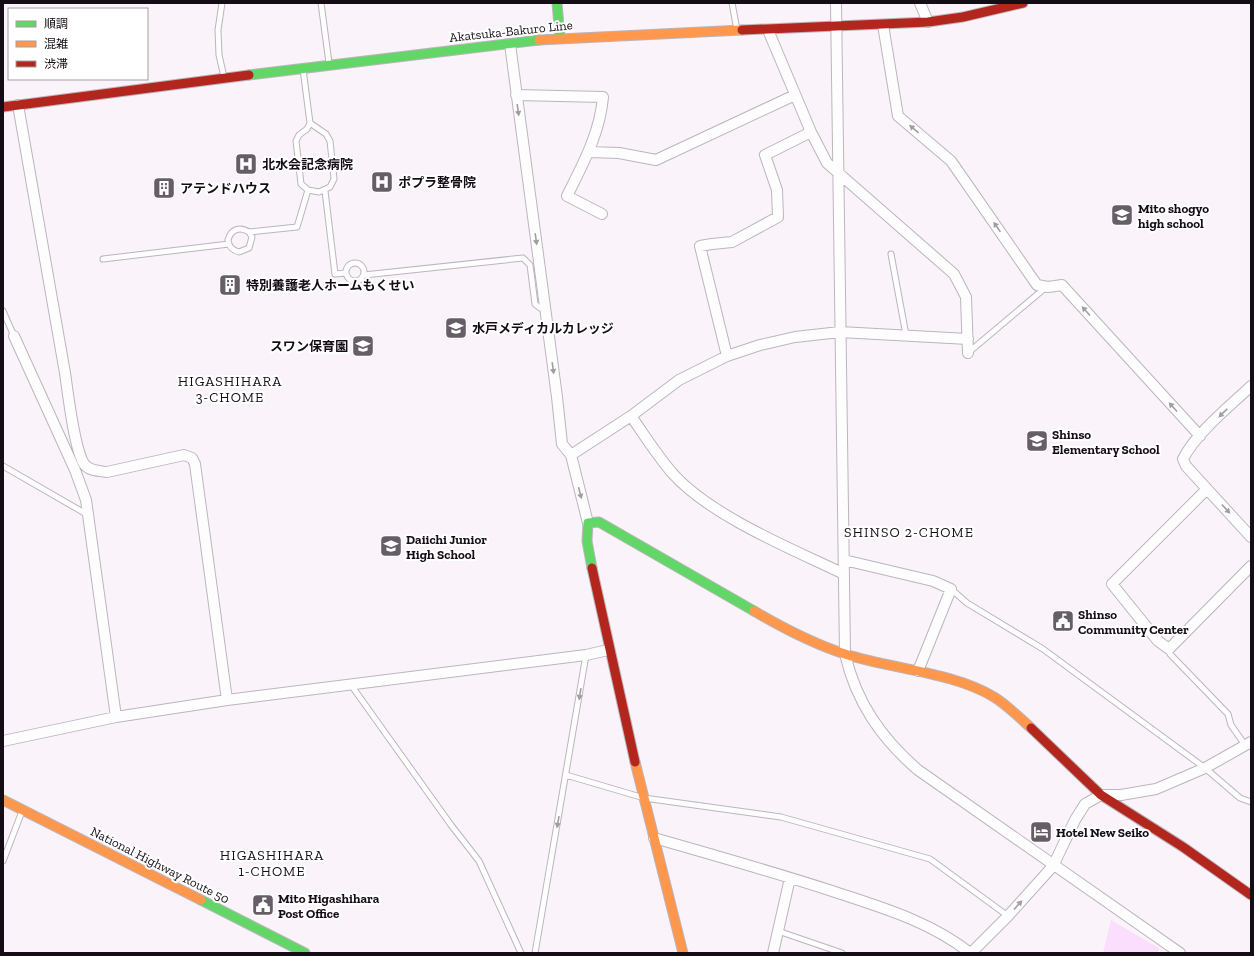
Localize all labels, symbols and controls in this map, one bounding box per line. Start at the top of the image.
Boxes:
legend [8,8,148,80]
text: 順調 [44,17,68,31]
street label: Akatsuka-Bakuro Line [449,17,573,45]
text: 混雑 [44,37,68,51]
text: 渋滞 [44,57,68,71]
one-way arrow [515,104,521,116]
one-way arrow [908,125,919,134]
hospital icon: 北水会記念病院 [233,151,259,177]
place label: 北水会記念病院 [262,157,353,172]
hospital icon: ポプラ整骨院 [369,169,395,195]
building icon: アテンドハウス [151,175,177,201]
place label: ポプラ整骨院 [398,175,476,190]
place label: アテンドハウス [180,181,271,196]
place label: Mito shogyo high school [1138,201,1209,231]
school or university icon: Mito shogyo high school [1109,202,1135,228]
one-way arrow [993,222,1001,233]
one-way arrow [533,233,539,245]
building icon: 特別養護老人ホームもくせい [217,272,243,298]
place label: 特別養護老人ホームもくせい [246,278,415,293]
one-way arrow [1081,306,1090,317]
school or university icon: 水戸メディカルカレッジ [443,315,469,341]
place label: 水戸メディカルカレッジ [472,321,614,336]
school or university icon: スワン保育園 [350,333,376,359]
place label: スワン保育園 [270,339,348,354]
one-way arrow [550,362,557,374]
district label: HIGASHIHARA 3-CHOME [178,373,282,406]
one-way arrow [1169,402,1178,412]
one-way arrow [1218,408,1228,418]
place label: Shinso Elementary School [1052,427,1160,457]
school or university icon: Shinso Elementary School [1024,428,1050,454]
one-way arrow [578,487,584,499]
one-way arrow [1221,504,1230,515]
district label: SHINSO 2-CHOME [844,524,974,541]
place label: Daiichi Junior High School [406,532,487,562]
school or university icon: Daiichi Junior High School [378,533,404,559]
place label: Shinso Community Center [1078,607,1189,637]
public building icon: Shinso Community Center [1050,608,1076,634]
one-way arrow [577,688,583,700]
one-way arrow [555,816,561,828]
hotel icon: Hotel New Seiko [1028,819,1054,845]
street label: National Highway Route 50 [88,823,232,907]
place label: Hotel New Seiko [1056,825,1149,840]
district label: HIGASHIHARA 1-CHOME [220,847,324,880]
place label: Mito Higashihara Post Office [278,891,380,921]
public building icon: Mito Higashihara Post Office [250,892,276,918]
one-way arrow [1013,900,1023,910]

